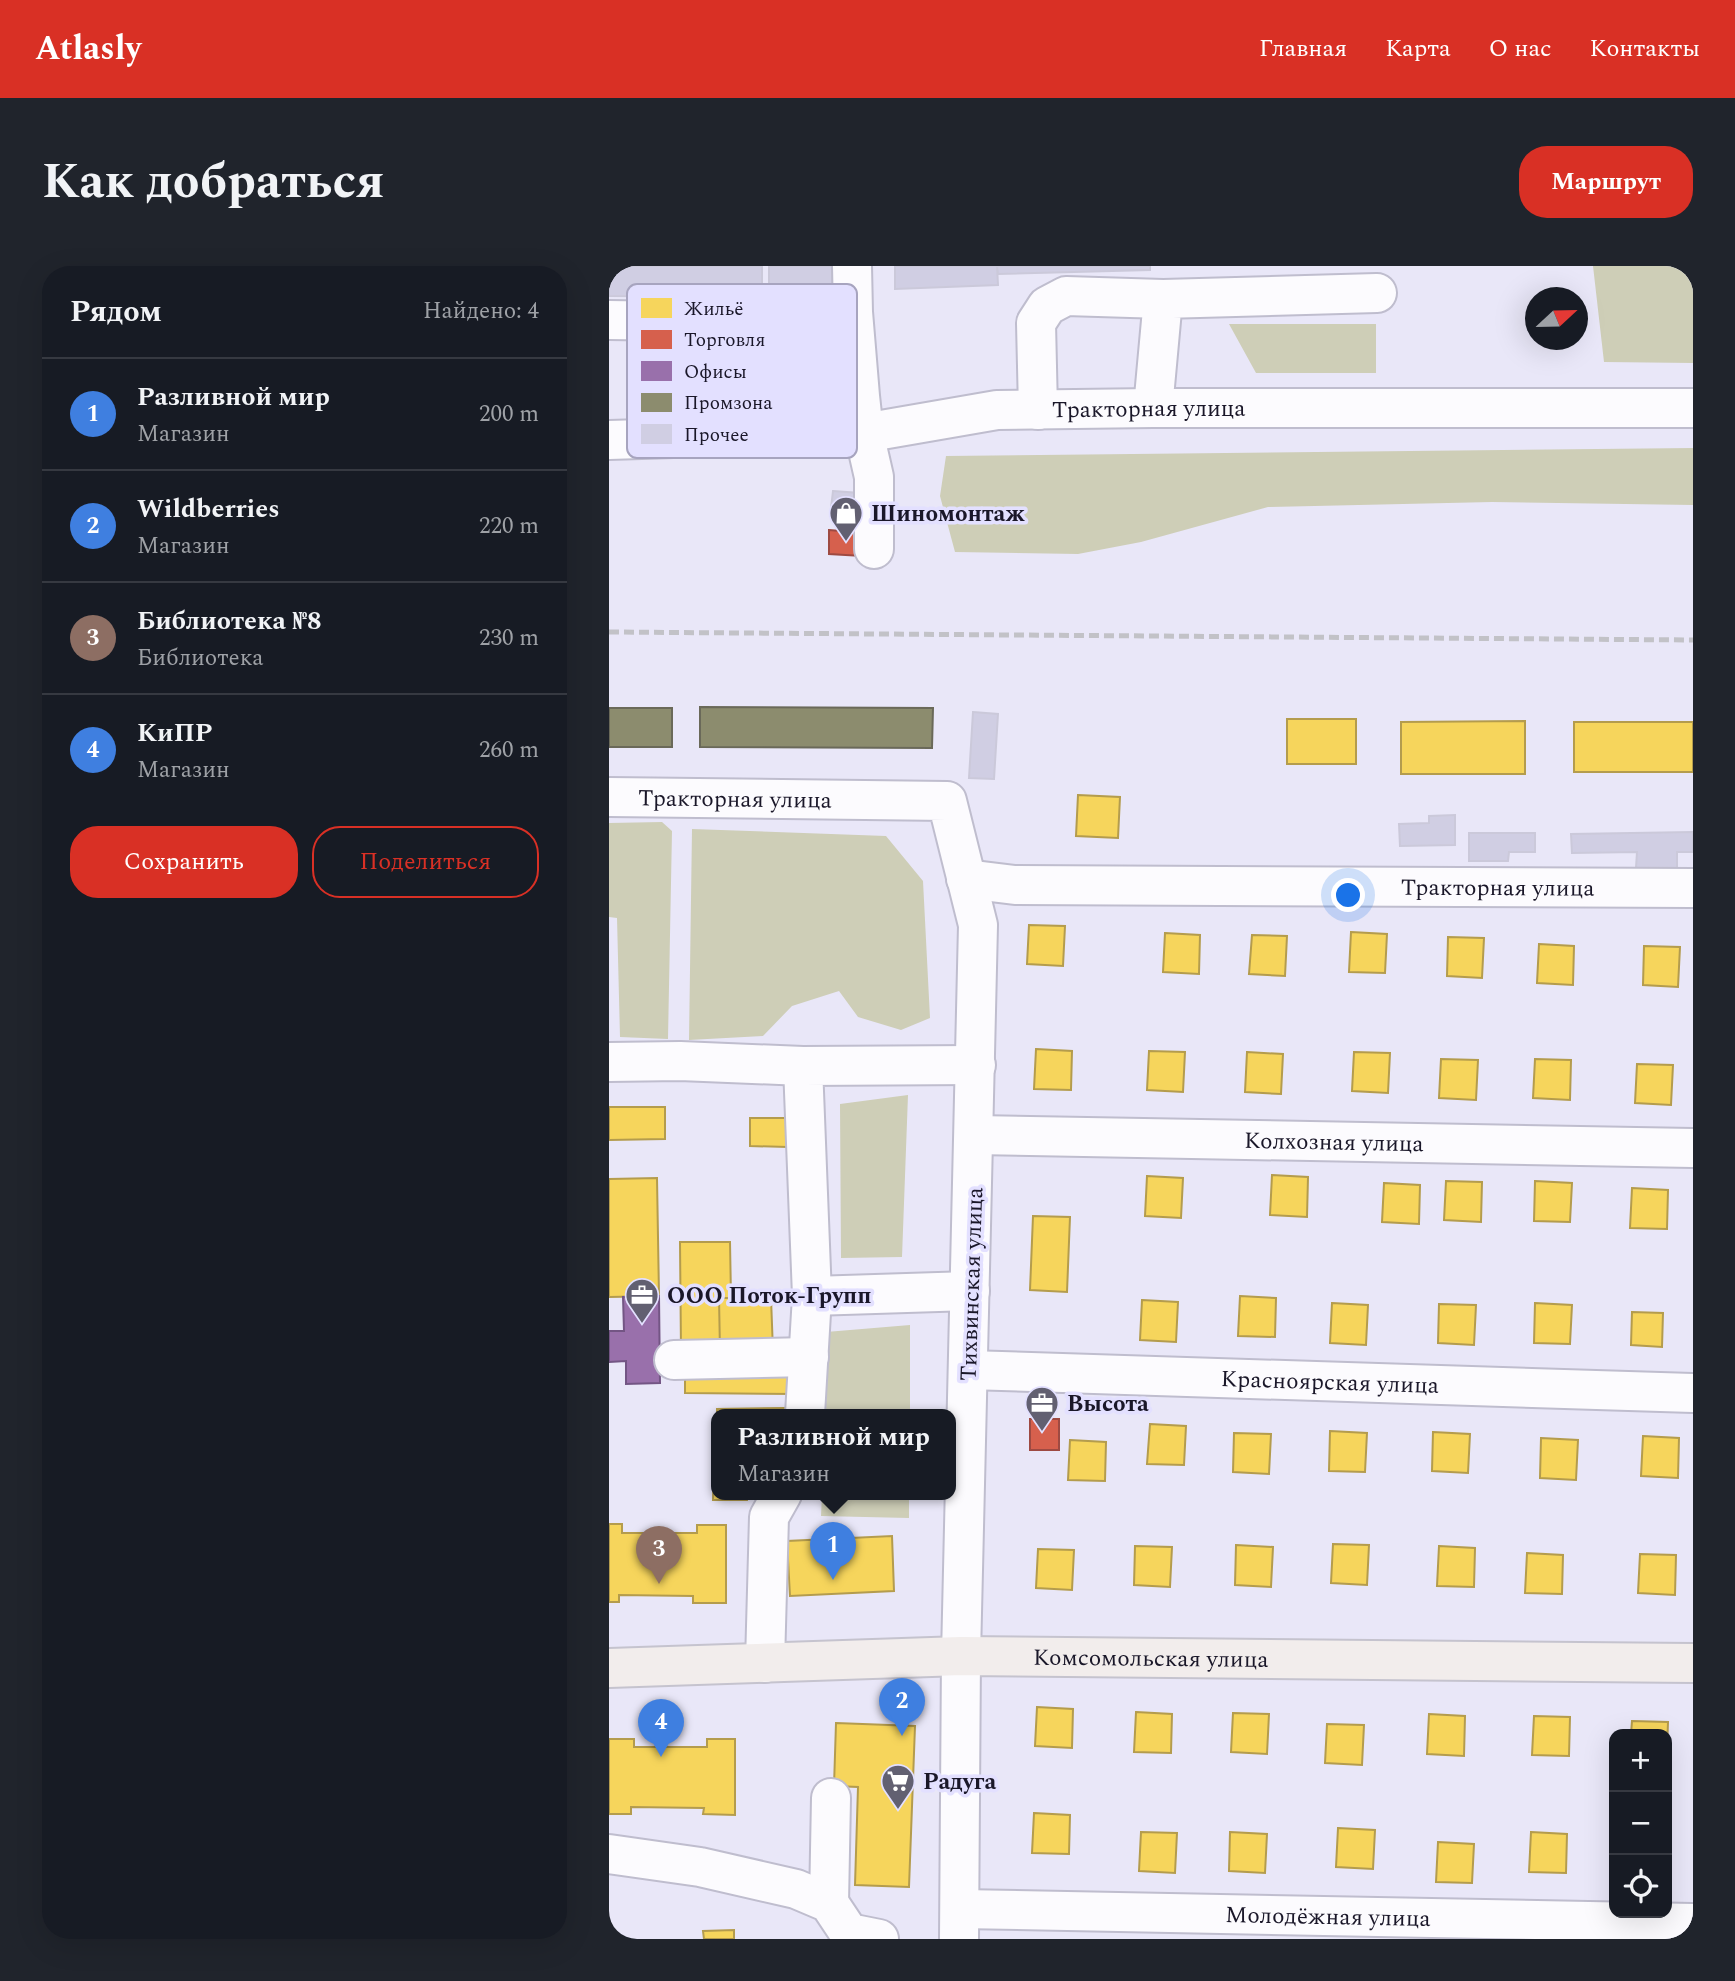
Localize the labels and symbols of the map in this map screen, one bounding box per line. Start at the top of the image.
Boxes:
legend [627,284,857,458]
north arrow [1525,287,1588,350]
text: Жильё [684,295,744,324]
text: Торговля [684,326,765,355]
text: Офисы [684,358,747,387]
text: Промзона [684,389,773,418]
street label: Тракторная улица [1052,392,1246,428]
text: Прочее [684,421,749,450]
shop icon: Шиномонтаж [827,494,865,543]
place label: Шиномонтаж [871,497,1025,532]
street label: Тракторная улица [638,781,832,819]
street label: Тракторная улица [1401,871,1595,907]
your location [1331,878,1365,912]
street label: Колхозная улица [1244,1124,1424,1162]
street label: Тихвинская улица [952,1187,993,1382]
office icon: ООО Поток-Групп [623,1276,661,1325]
place label: ООО Поток-Групп [667,1279,872,1314]
street label: Красноярская улица [1220,1362,1439,1404]
office icon: Высота [1023,1384,1061,1433]
place label: Высота [1067,1387,1149,1422]
pin: 1 [810,1522,856,1580]
pin: 3 [636,1526,682,1584]
street label: Комсомольская улица [1033,1641,1269,1678]
pin: 2 [879,1678,925,1736]
pin: 4 [638,1699,684,1757]
supermarket icon: Радуга [879,1762,917,1811]
place label: Радуга [923,1765,996,1800]
street label: Молодёжная улица [1225,1898,1431,1937]

